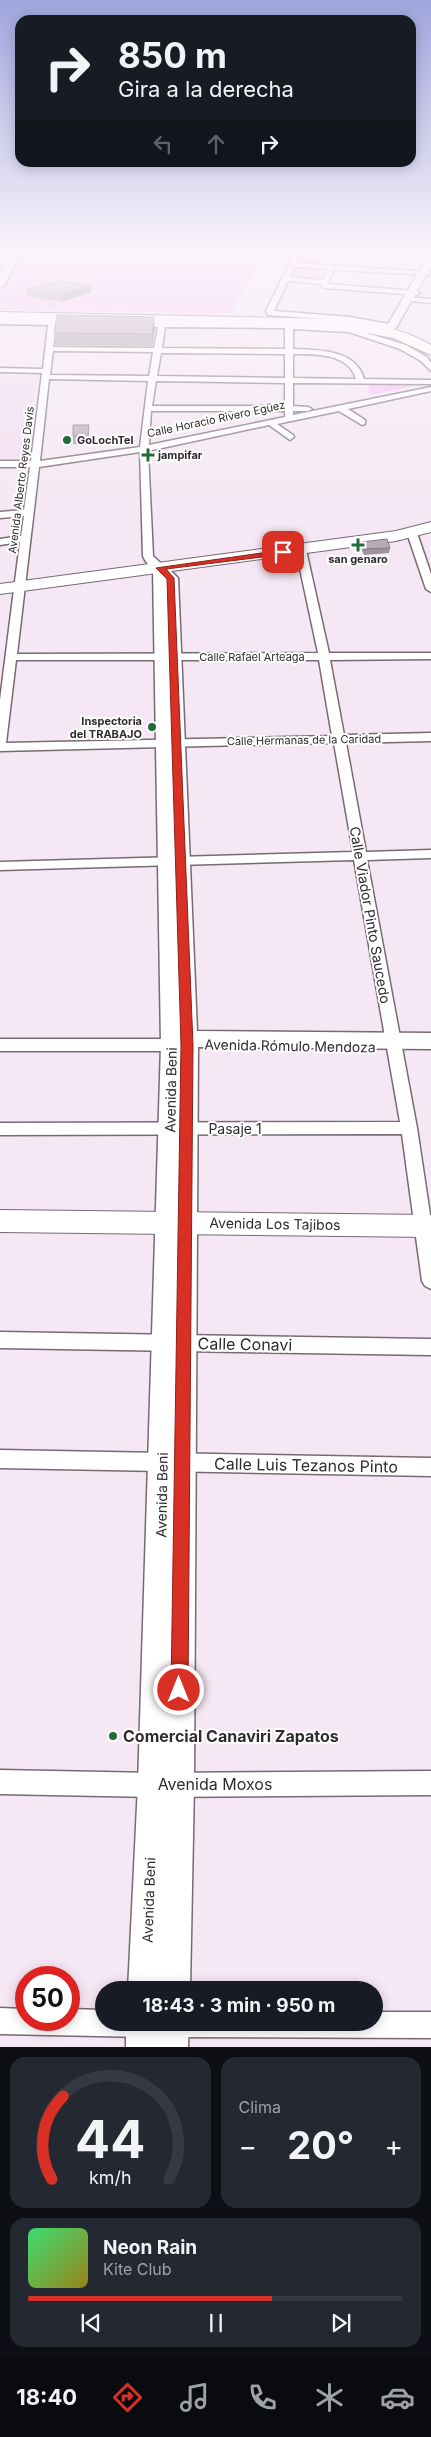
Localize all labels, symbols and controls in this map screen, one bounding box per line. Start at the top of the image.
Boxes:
text: 850 m [118,34,227,76]
icon: right [35,35,100,100]
text: Gira a la derecha [118,76,294,102]
icon: left [149,130,177,158]
icon: ahead [202,130,230,158]
icon: right [255,130,283,158]
street label: Calle Horacio Rivero Egüez [146,398,286,440]
street label: Avenida Alberto Reyes Davis [5,405,37,554]
place label: GoLochTel [77,433,134,447]
marker: GoLochTel [61,434,73,446]
place label: jampifar [157,448,203,462]
marker: jampifar [142,449,154,461]
pin [262,531,304,573]
icon: arrive [269,538,297,566]
marker: san genaro [352,539,364,551]
place label: san genaro [328,552,388,566]
street label: Calle Rafael Arteaga [199,650,305,664]
place label: Inspectoria del TRABAJO [70,714,142,741]
marker: Inspectoria del TRABAJO [146,721,158,733]
street label: Calle Hermanas de la Caridad [227,732,381,748]
street label: Calle Viador Pinto Saucedo [347,825,394,1005]
street label: Avenida Rómulo Mendoza [204,1036,376,1055]
street label: Avenida Beni [161,1047,180,1133]
street label: Pasaje 1 [208,1120,262,1137]
street label: Avenida Los Tajibos [209,1214,341,1233]
street label: Calle Conavi [198,1333,292,1355]
street label: Avenida Beni [152,1452,171,1538]
street label: Calle Luis Tezanos Pinto [214,1453,398,1477]
position arrow [152,1663,204,1715]
place label: Comercial Canaviri Zapatos [123,1726,339,1746]
marker: Comercial Canaviri Zapatos [107,1730,119,1742]
street label: Avenida Moxos [158,1774,272,1794]
street label: Avenida Beni [139,1857,158,1943]
speed limit sign: 50 [15,1966,80,2031]
text: 18:43 · 3 min · 950 m [143,1994,335,2017]
text: Clima [239,2097,281,2117]
text: 44 [75,2108,145,2171]
text: 20° [287,2122,354,2168]
text: − [239,2129,257,2163]
text: + [384,2129,403,2163]
text: km/h [89,2167,131,2188]
text: Neon Rain [103,2236,197,2259]
text: Kite Club [103,2259,172,2279]
icon: previous [77,2309,105,2337]
icon: pause [202,2309,230,2337]
icon: next [327,2309,355,2337]
icon: directions [110,2380,145,2415]
icon: music [177,2380,212,2415]
icon: phone [245,2380,280,2415]
icon: climate [312,2380,347,2415]
icon: car [380,2380,415,2415]
text: 18:40 [16,2384,77,2410]

